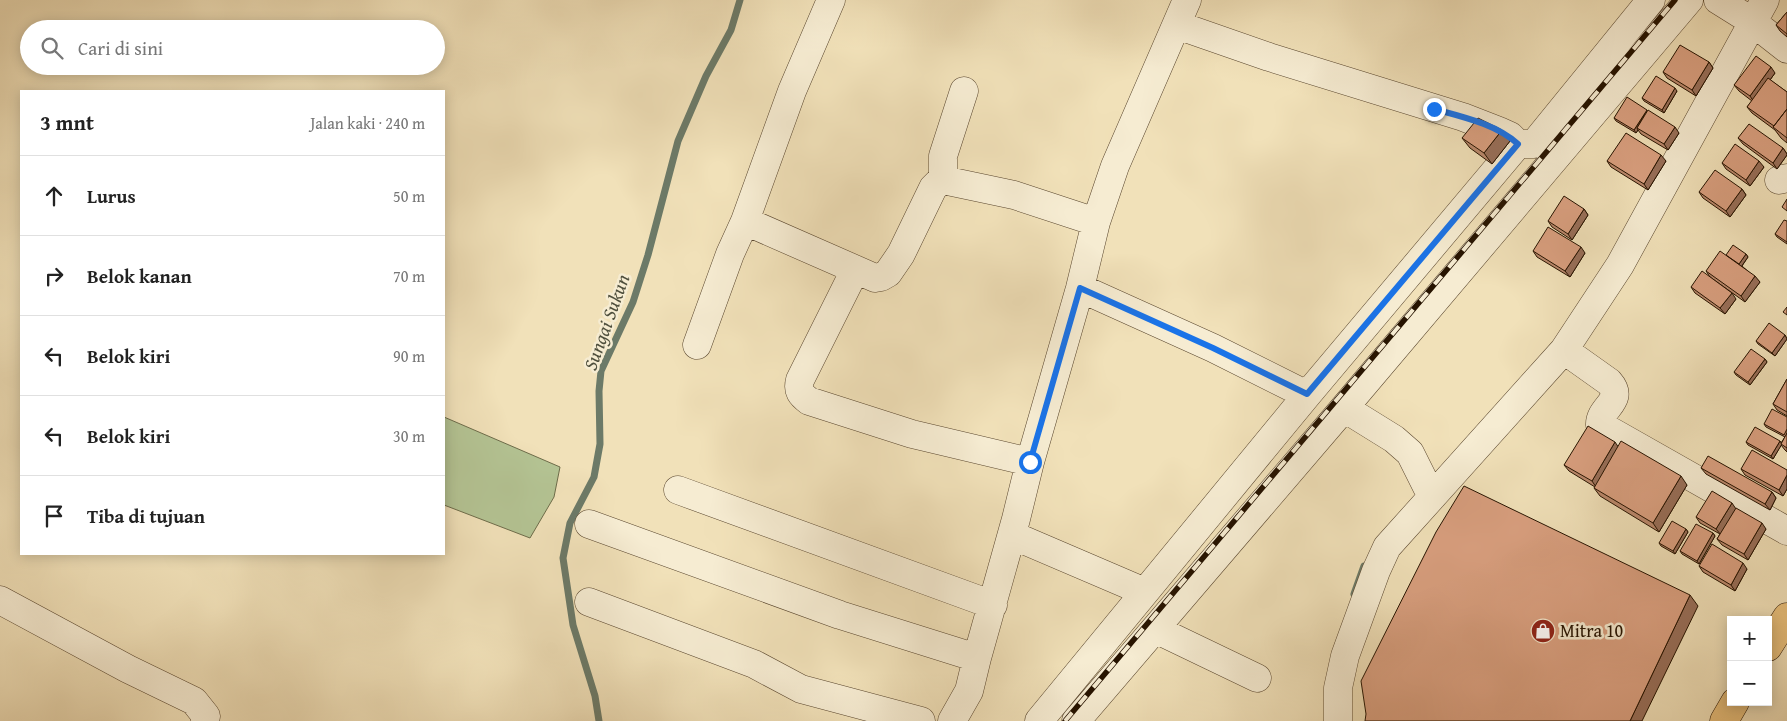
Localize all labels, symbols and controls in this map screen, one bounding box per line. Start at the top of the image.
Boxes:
search box [20,20,445,75]
icon: search [38,34,66,62]
text: Cari di sini [78,34,163,62]
route end [1423,98,1446,121]
text: 3 mnt [40,107,94,138]
text: Jalan kaki · 240 m [310,111,425,135]
icon: ahead [40,182,68,210]
text: Lurus [87,182,136,210]
text: 50 m [393,184,425,208]
icon: right [40,262,68,290]
text: Belok kanan [87,262,192,290]
text: 70 m [393,264,425,288]
water label: Sungai Sukun [576,270,636,374]
icon: left [40,342,68,370]
text: Belok kiri [87,342,170,370]
text: 90 m [393,344,425,368]
icon: left [40,422,68,450]
text: Belok kiri [87,422,170,450]
text: 30 m [393,424,425,448]
route start [1019,451,1042,474]
icon: arrive [40,502,68,530]
text: Tiba di tujuan [87,502,205,530]
map controls [1727,616,1772,706]
button: + [1727,616,1772,661]
place label: Mitra 10 [1560,617,1624,644]
shop icon: Mitra 10 [1530,618,1556,644]
button: − [1727,661,1772,706]

